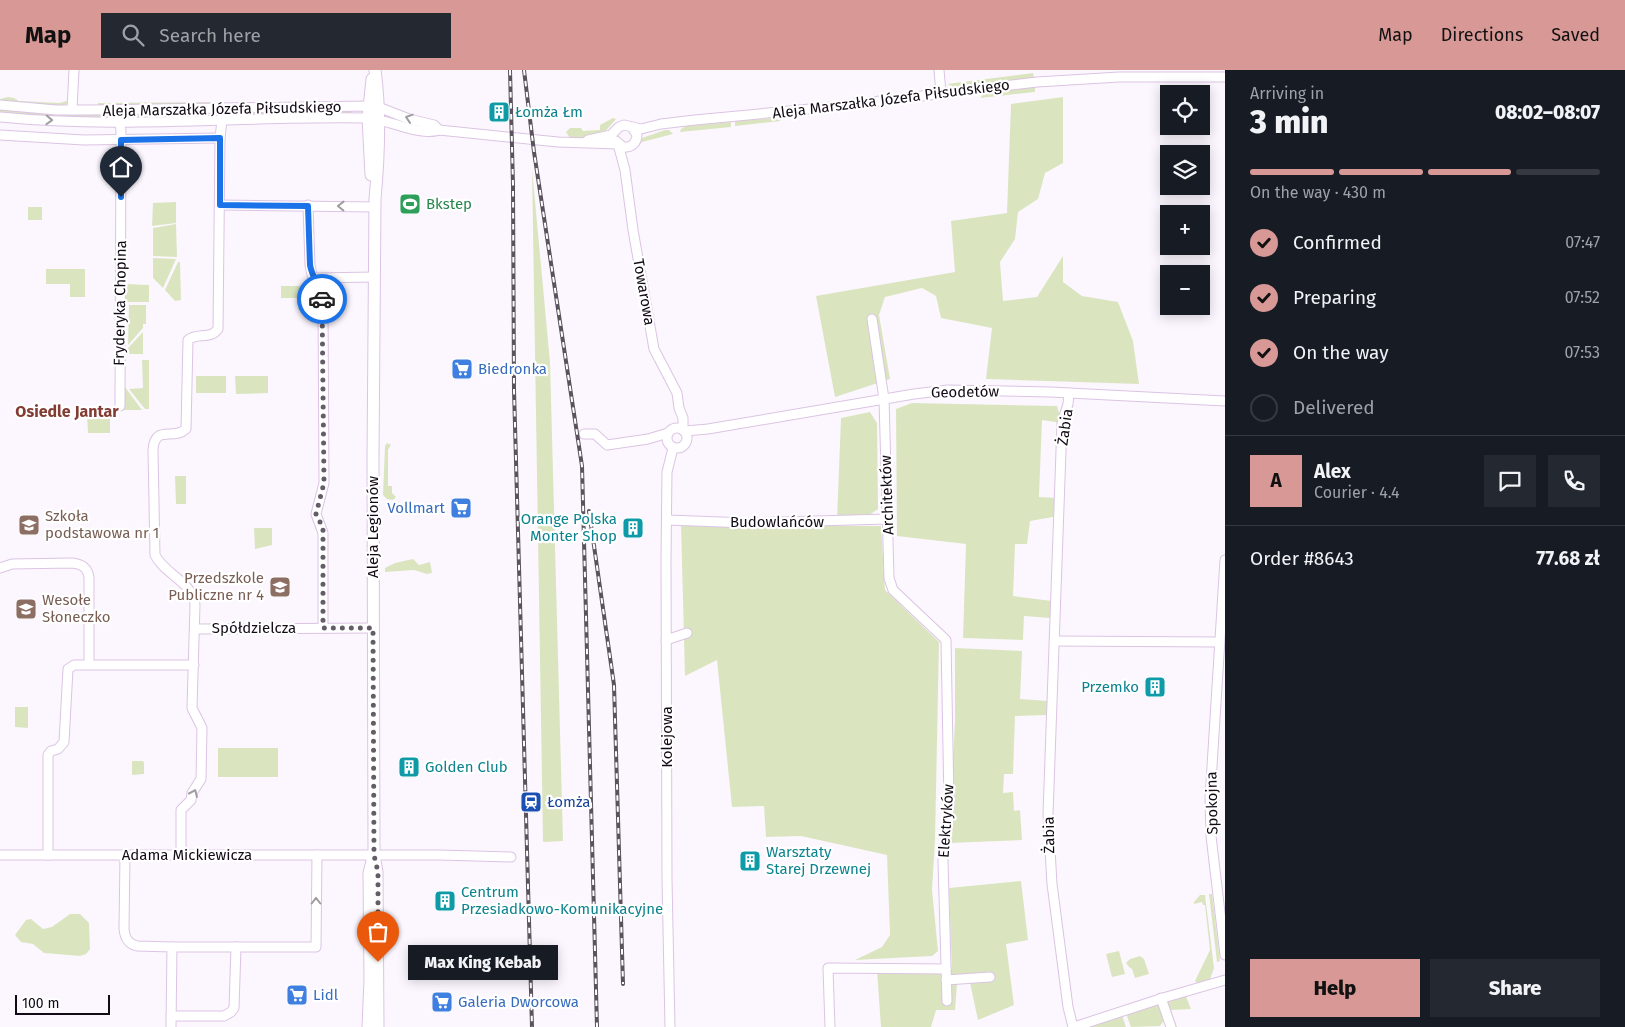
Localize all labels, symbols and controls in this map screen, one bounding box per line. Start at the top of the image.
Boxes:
search box [101,13,451,58]
text: Map [25,21,71,49]
icon: search [119,21,147,49]
text: Search here [159,24,261,47]
text: Map [1378,24,1413,46]
text: Directions [1441,24,1523,46]
text: Saved [1551,24,1600,46]
street label: Aleja Marszałka Józefa Piłsudskiego [771,76,1011,122]
text: Arriving in [1250,84,1324,103]
map controls [1160,85,1210,315]
button: locate [1160,85,1210,135]
street label: Aleja Marszałka Józefa Piłsudskiego [102,98,342,120]
building icon: Łomża Łm [487,100,511,124]
text: 08:02–08:07 [1495,101,1600,124]
place label: Łomża Łm [515,103,583,121]
text: 3 min [1250,103,1328,141]
one-way arrow [405,114,414,124]
one-way arrow [45,115,53,126]
button: layers [1160,145,1210,195]
pin [100,146,142,197]
icon: home [107,153,135,181]
text: On the way · 430 m [1250,183,1386,202]
sports icon: Bkstep [398,192,422,216]
place label: Bkstep [426,195,472,213]
one-way arrow [337,201,344,211]
button: + [1160,205,1210,255]
icon: check [1250,229,1278,257]
text: Confirmed [1293,231,1382,254]
text: 07:47 [1565,233,1600,252]
street label: Fryderyka Chopina [110,240,130,366]
street label: Towarowa [629,257,659,327]
button: − [1160,265,1210,315]
courier [297,274,347,324]
icon: check [1250,284,1278,312]
icon: car [308,285,336,313]
text: Preparing [1293,286,1376,309]
text: 07:52 [1565,288,1600,307]
icon: check [1250,339,1278,367]
text: On the way [1293,341,1389,364]
text: 07:53 [1564,343,1600,362]
supermarket icon: Biedronka [450,357,474,381]
place label: Biedronka [478,360,547,378]
street label: Geodetów [931,382,1000,402]
text: Delivered [1293,396,1375,419]
district label: Osiedle Jantar [15,402,119,421]
street label: Żabia [1054,407,1076,447]
street label: Architektów [877,455,897,535]
button: chat [1484,455,1536,507]
button: phone [1548,455,1600,507]
text: Alex [1314,460,1351,483]
text: A [1270,469,1282,492]
street label: Aleja Legionów [364,476,382,578]
text: Courier · 4.4 [1314,483,1400,502]
supermarket icon: Vollmart [449,496,473,520]
place label: Vollmart [387,499,446,517]
place label: Szkoła podstawowa nr 1 [45,507,159,542]
place label: Orange Polska Monter Shop [521,510,617,545]
school or university icon: Szkoła podstawowa nr 1 [17,513,41,537]
street label: Budowlańców [730,513,824,531]
building icon: Orange Polska Monter Shop [621,516,645,540]
text: Order #8643 [1250,547,1354,570]
text: 77.68 zł [1536,547,1600,570]
place label: Przedszkole Publiczne nr 4 [168,569,264,604]
school or university icon: Przedszkole Publiczne nr 4 [268,575,292,599]
place label: Wesołe Słoneczko [42,591,110,626]
school or university icon: Wesołe Słoneczko [14,597,38,621]
street label: Spółdzielcza [212,619,296,637]
building icon: Przemko [1143,675,1167,699]
place label: Przemko [1081,678,1139,696]
street label: Kolejowa [658,706,676,768]
building icon: Golden Club [397,755,421,779]
place label: Golden Club [425,758,508,776]
street label: Spokojna [1202,771,1222,835]
street label: Elektryków [934,783,958,858]
one-way arrow [187,789,198,798]
station icon: Łomża [519,790,543,814]
place label: Łomża [547,793,590,811]
street label: Żabia [1040,816,1058,854]
place label: Warsztaty Starej Drzewnej [766,843,871,878]
street label: Adama Mickiewicza [122,846,252,864]
building icon: Warsztaty Starej Drzewnej [738,849,762,873]
place label: Centrum Przesiadkowo-Komunikacyjne [461,883,663,918]
building icon: Centrum Przesiadkowo-Komunikacyjne [433,889,457,913]
one-way arrow [311,897,321,905]
pin [357,911,399,962]
icon: bag [364,918,392,946]
callout: Max King Kebab [408,944,558,980]
text: Max King Kebab [425,953,541,972]
button: Help [1250,959,1420,1017]
button: Share [1430,959,1600,1017]
supermarket icon: Lidl [285,983,309,1007]
place label: Lidl [313,986,339,1004]
supermarket icon: Galeria Dworcowa [430,990,454,1014]
scale bar [15,992,110,1015]
place label: Galeria Dworcowa [458,993,579,1011]
text: 100 m [22,995,59,1012]

